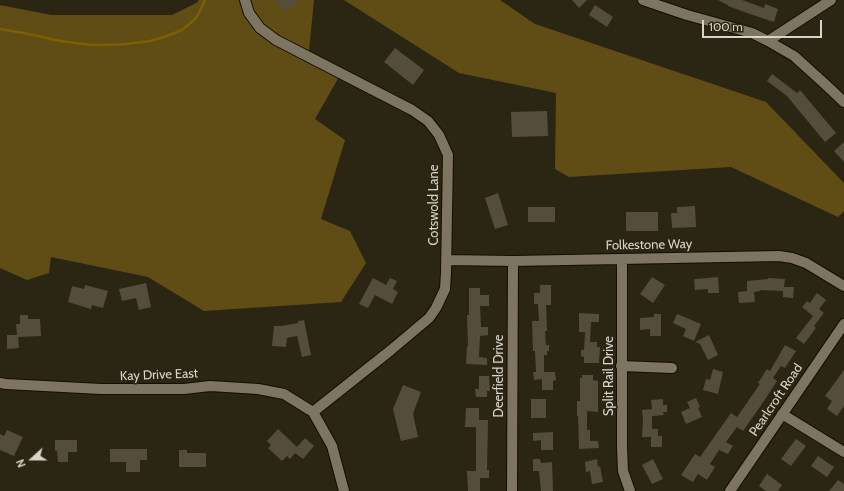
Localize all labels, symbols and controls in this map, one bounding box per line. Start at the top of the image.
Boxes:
scale bar [704,12,824,38]
text: 100 m [709,19,743,34]
street label: Cotswold Lane [426,165,442,245]
street label: Folkestone Way [606,236,692,254]
street label: Deerfield Drive [491,335,507,417]
street label: Split Rail Drive [601,336,617,416]
street label: Pearlcroft Road [746,361,806,439]
street label: Kay Drive East [120,366,198,384]
north arrow [12,439,52,479]
text: N [13,457,29,469]

